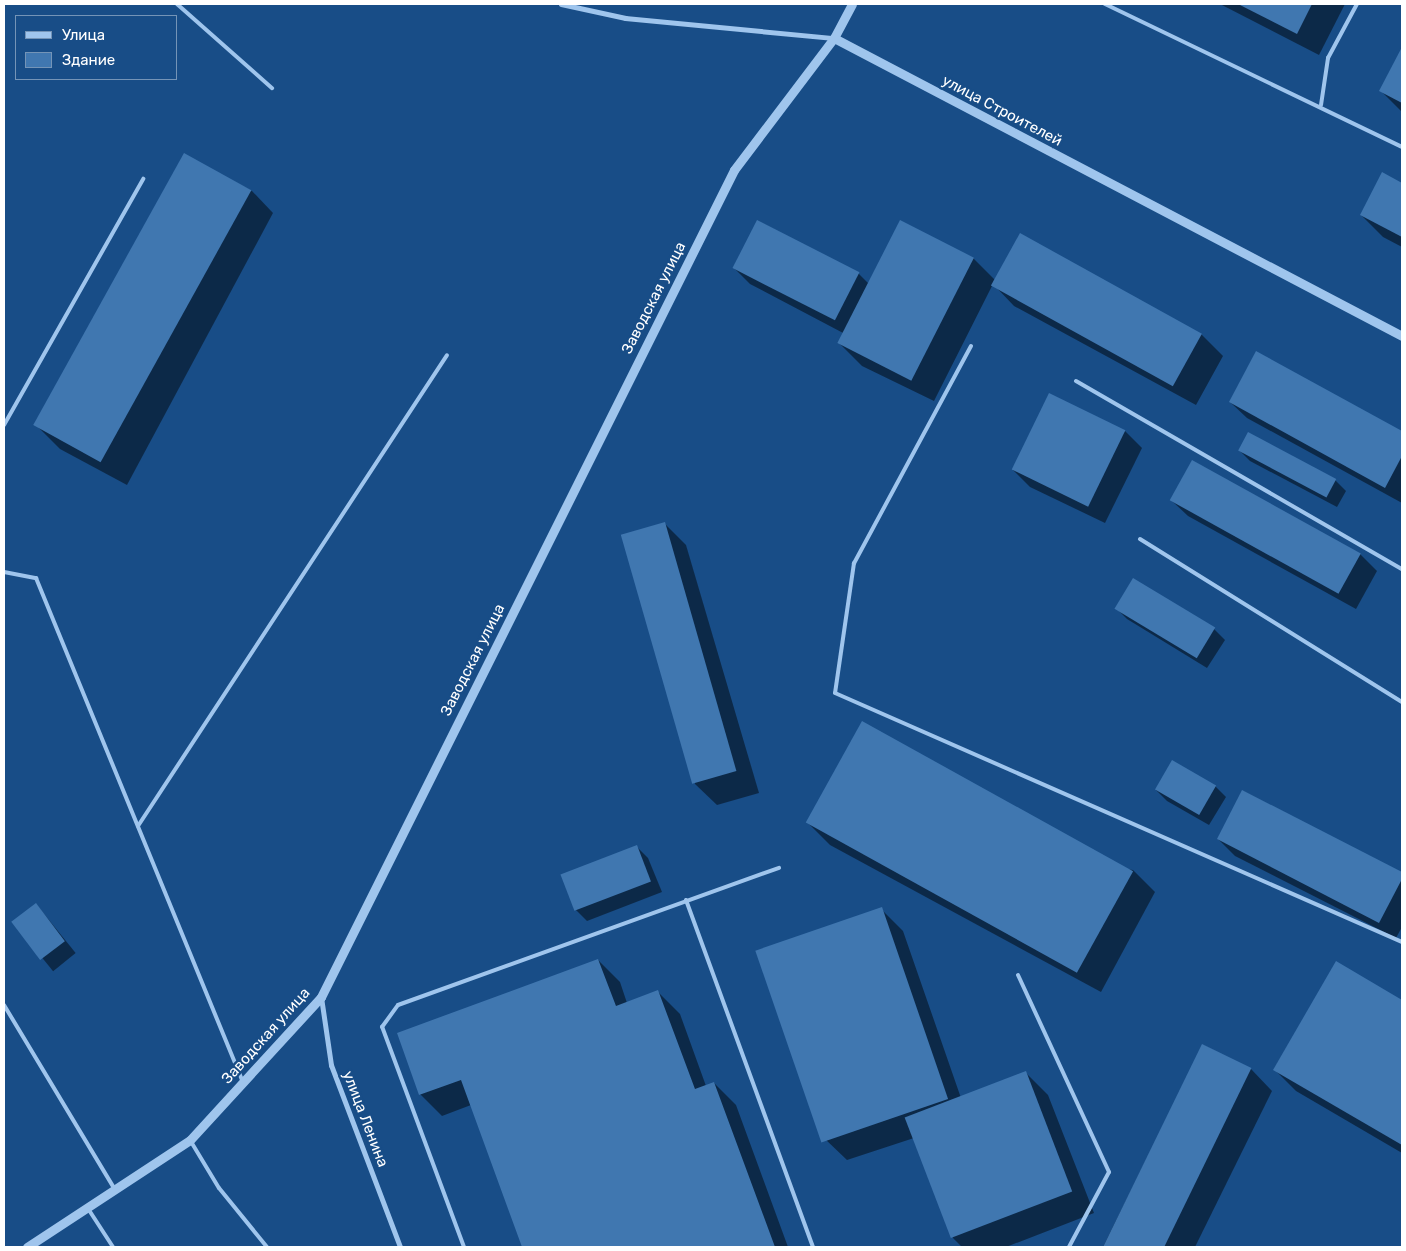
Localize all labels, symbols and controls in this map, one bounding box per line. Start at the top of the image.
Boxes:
legend [15,15,178,80]
text: Улица [62,26,105,44]
text: Здание [62,51,115,69]
street label: улица Строителей [939,72,1065,150]
street label: Заводская улица [618,239,690,357]
street label: Заводская улица [437,601,509,719]
street label: Заводская улица [218,984,314,1088]
street label: улица Ленина [338,1068,392,1170]

